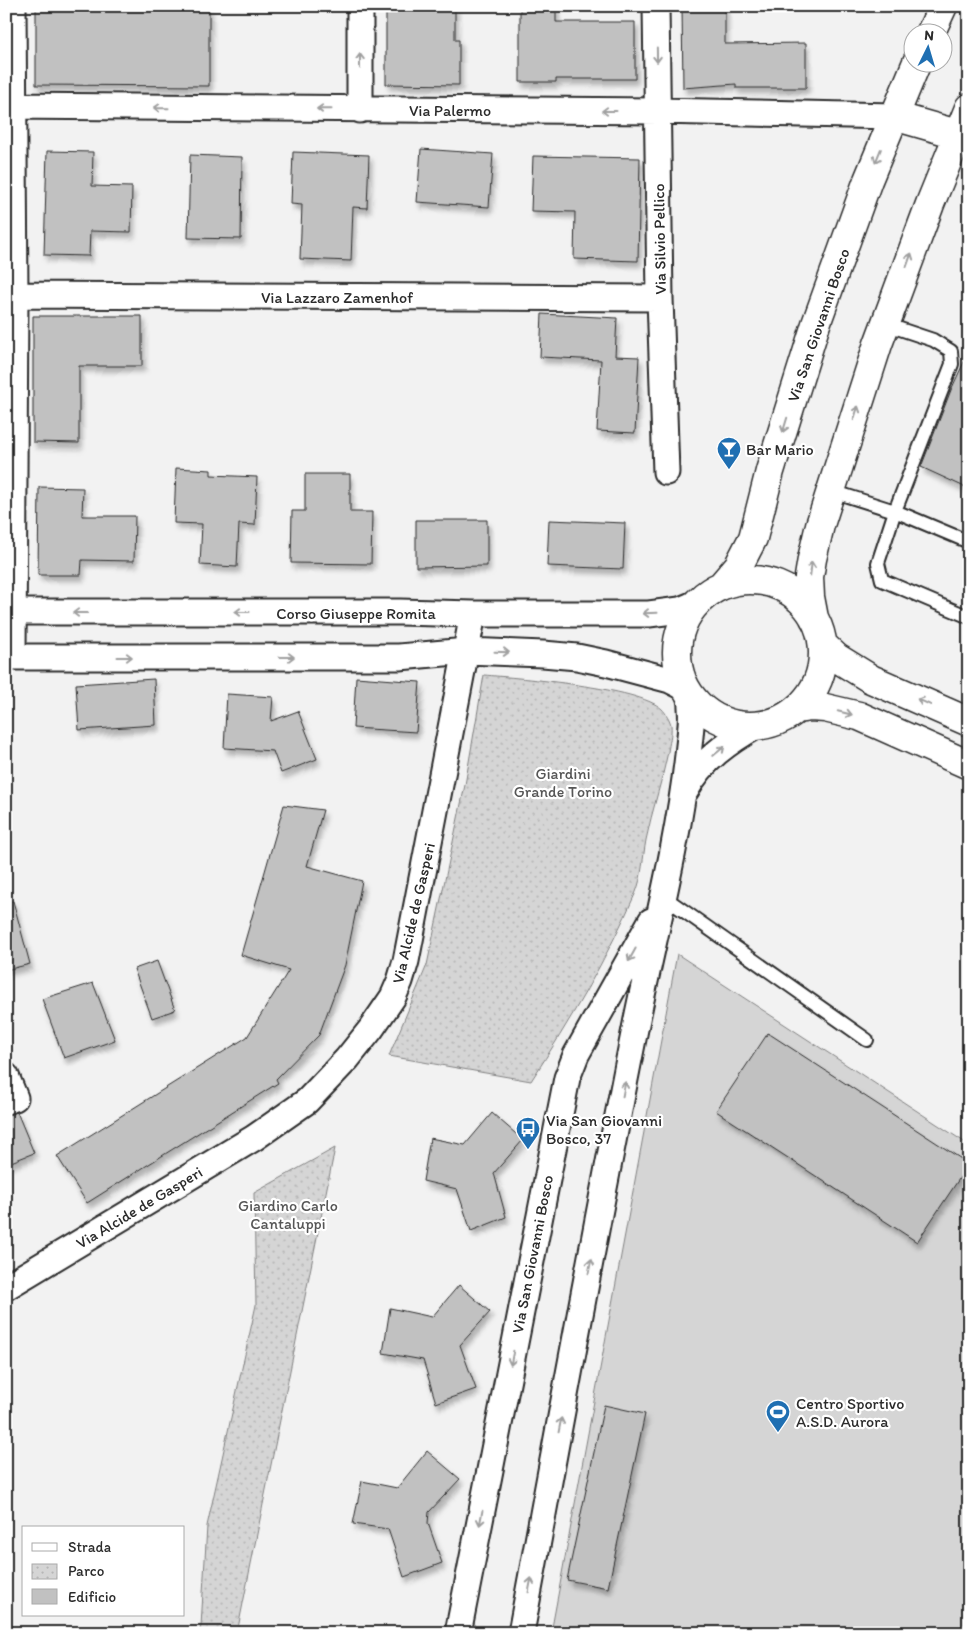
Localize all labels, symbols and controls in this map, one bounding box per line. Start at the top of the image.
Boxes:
north arrow [902,22,952,72]
text: N [924,27,935,44]
one-way arrow [652,46,662,63]
one-way arrow [355,53,365,70]
street label: Via Palermo [409,101,491,120]
one-way arrow [154,103,170,113]
one-way arrow [316,104,332,114]
one-way arrow [601,106,618,116]
one-way arrow [872,148,882,163]
street label: Via Silvio Pellico [649,183,670,295]
street label: Via San Giovanni Bosco [783,246,854,404]
one-way arrow [905,253,914,268]
street label: Via Lazzaro Zamenhof [261,288,414,307]
one-way arrow [852,406,861,422]
one-way arrow [779,417,789,433]
bar icon: Bar Mario [716,436,742,470]
place label: Bar Mario [746,440,814,459]
one-way arrow [806,561,816,577]
street label: Corso Giuseppe Romita [276,604,437,623]
one-way arrow [235,607,251,617]
one-way arrow [72,608,88,618]
one-way arrow [642,609,658,618]
one-way arrow [494,648,510,657]
one-way arrow [116,652,133,662]
one-way arrow [279,652,295,662]
one-way arrow [917,697,932,707]
one-way arrow [836,709,852,718]
one-way arrow [712,745,725,757]
park label: Giardini Grande Torino [514,764,612,801]
street label: Via Alcide de Gasperi [388,841,439,985]
one-way arrow [626,947,636,961]
one-way arrow [620,1081,629,1097]
place label: Via San Giovanni Bosco, 37 [546,1111,662,1148]
bus stop icon: Via San Giovanni Bosco, 37 [515,1116,541,1150]
street label: Via Alcide de Gasperi [73,1162,206,1253]
street label: Via San Giovanni Bosco [508,1173,557,1335]
park label: Giardino Carlo Cantaluppi [238,1196,338,1233]
one-way arrow [586,1258,596,1274]
one-way arrow [507,1350,516,1366]
place label: Centro Sportivo A.S.D. Aurora [796,1394,904,1431]
sports icon: Centro Sportivo A.S.D. Aurora [765,1399,791,1433]
one-way arrow [556,1418,565,1434]
one-way arrow [475,1509,485,1525]
legend [22,1526,185,1616]
text: Strada [68,1538,112,1556]
text: Parco [68,1562,104,1580]
one-way arrow [525,1577,535,1593]
text: Edificio [68,1588,116,1606]

